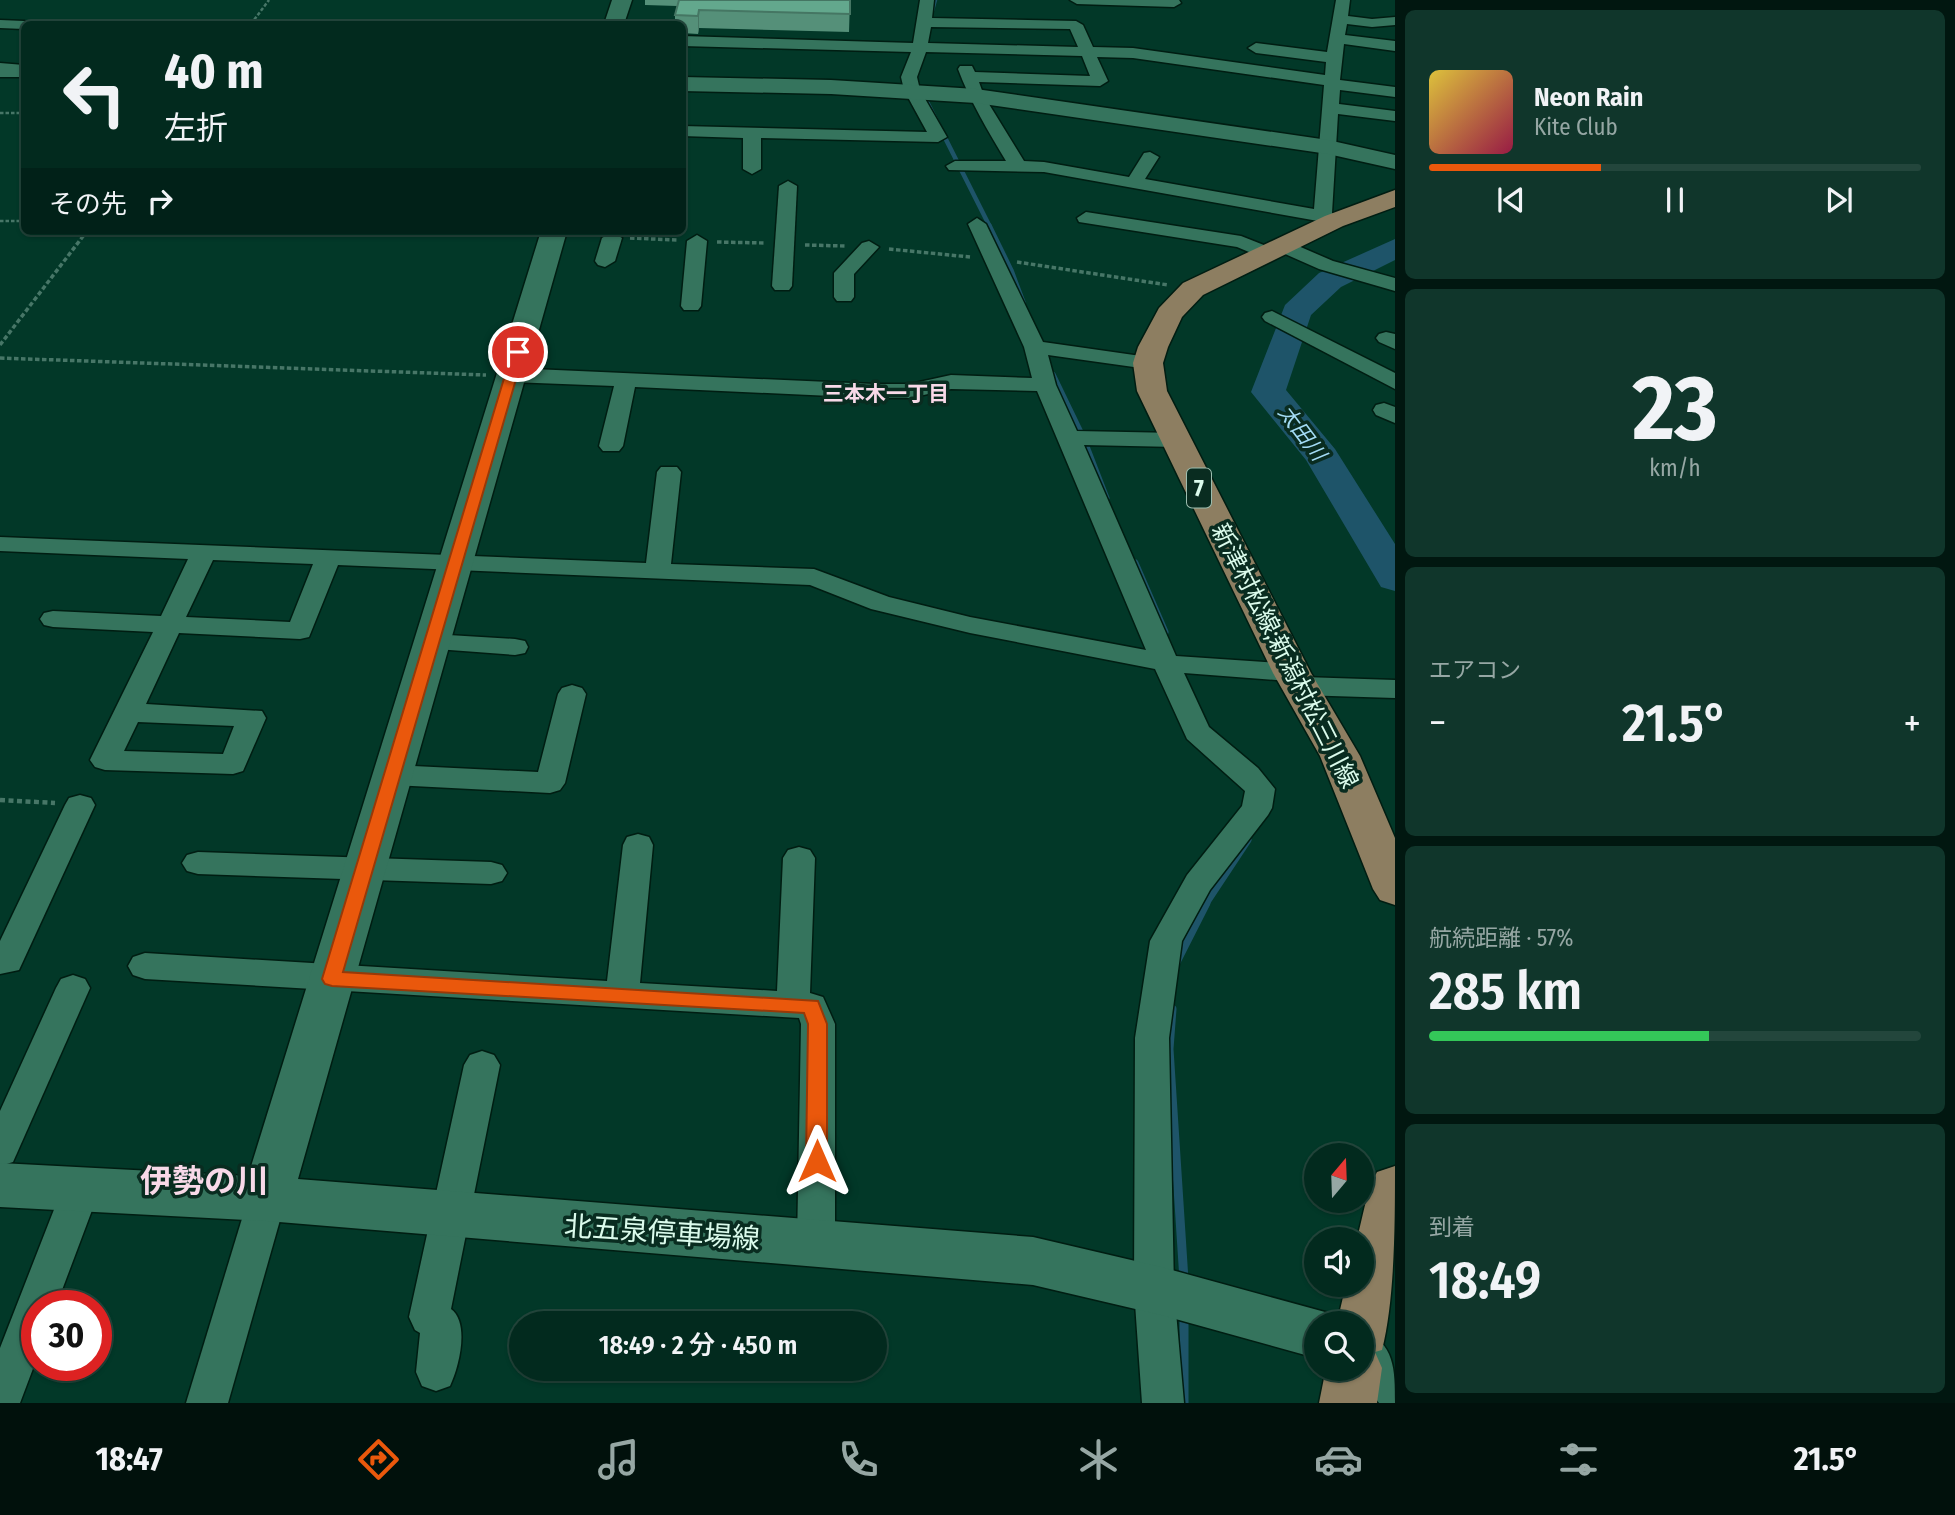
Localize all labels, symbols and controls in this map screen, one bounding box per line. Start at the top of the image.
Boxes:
text: 40 m [164,42,264,101]
icon: left [49,49,140,140]
text: Neon Rain [1534,82,1643,113]
text: 左折 [164,109,228,147]
text: Kite Club [1534,113,1618,141]
icon: previous [1492,181,1530,219]
icon: pause [1656,181,1694,219]
icon: next [1820,181,1858,219]
icon: right [141,182,179,220]
text: その先 [49,189,127,220]
pin [488,322,548,382]
icon: arrive [499,333,537,371]
text: 23 [1632,354,1718,463]
district label: 三本木一丁目 [823,381,949,407]
water label: 太田川 [1273,400,1333,468]
text: km/h [1649,454,1701,482]
road number: 7 [1187,468,1211,508]
street label: 新津村松線;新潟村松三川線 [1206,519,1364,793]
text: エアコン [1429,656,1521,684]
text: 21.5° [1622,692,1728,755]
text: − [1429,700,1446,746]
text: + [1904,700,1921,746]
text: 航続距離 · 57% [1429,924,1574,952]
text: 285 km [1429,960,1582,1023]
position arrow [780,1124,854,1198]
north arrow [1304,1143,1374,1213]
map controls [1304,1143,1374,1381]
district label: 伊勢の川 [140,1162,268,1200]
street label: 北五泉停車場線 [563,1209,761,1256]
text: 到着 [1429,1213,1475,1241]
button: sound [1304,1227,1374,1297]
text: 18:49 [1429,1249,1541,1312]
speed limit sign: 30 [21,1290,112,1381]
button: search [1304,1311,1374,1381]
text: 18:49 · 2 分 · 450 m [599,1330,797,1361]
icon: directions [354,1435,403,1484]
icon: music [594,1435,643,1484]
icon: phone [834,1435,883,1484]
icon: climate [1074,1435,1123,1484]
icon: car [1314,1435,1363,1484]
icon: filters [1554,1435,1603,1484]
text: 18:47 [96,1440,163,1478]
text: 21.5° [1794,1440,1859,1478]

